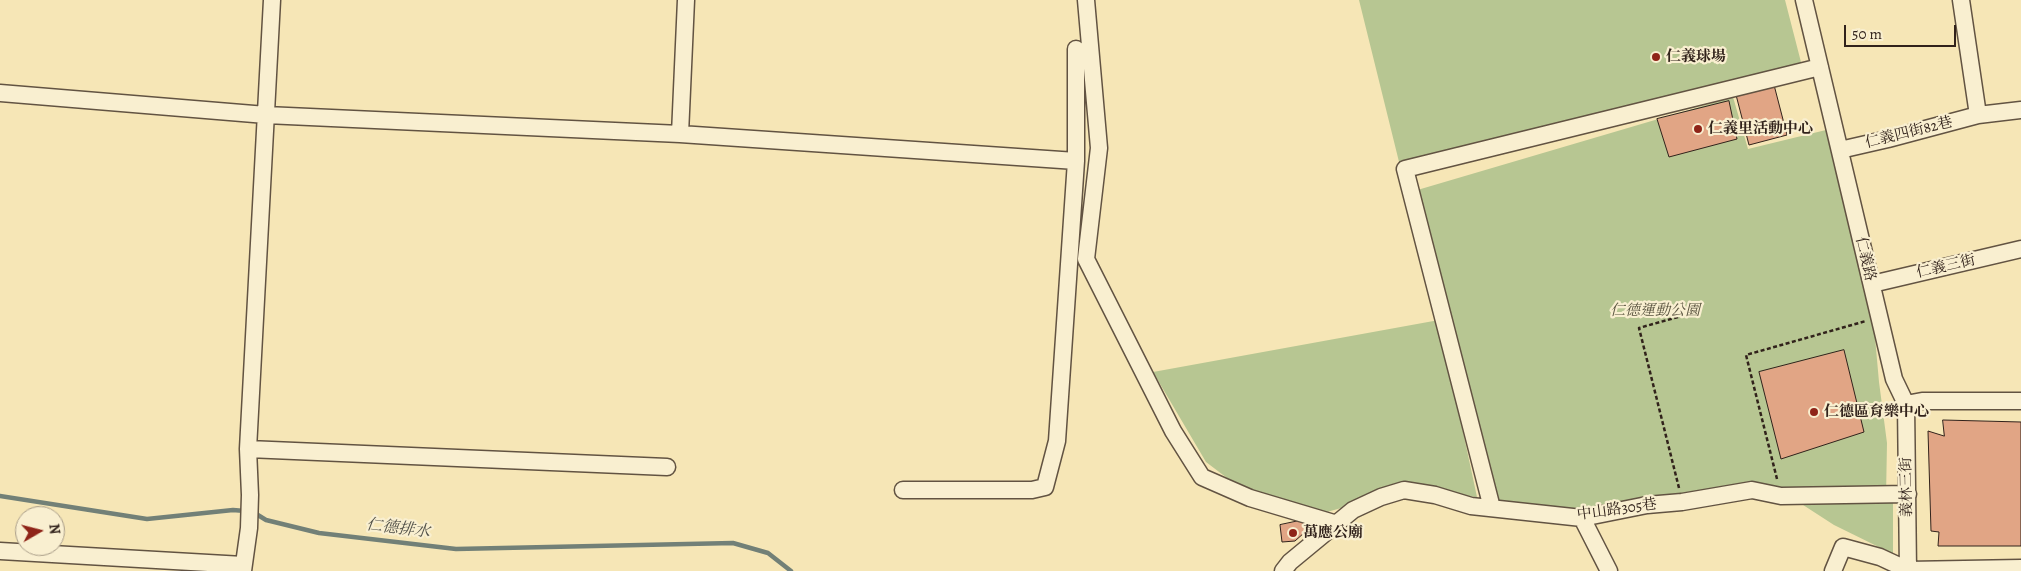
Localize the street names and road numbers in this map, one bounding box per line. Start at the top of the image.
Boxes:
street label: 仁義四街82巷 [1863,113,1955,153]
street label: 仁義路 [1851,235,1879,283]
street label: 仁義三街 [1915,251,1977,283]
street label: 義林三街 [1897,457,1917,517]
street label: 中山路305巷 [1576,495,1658,525]

